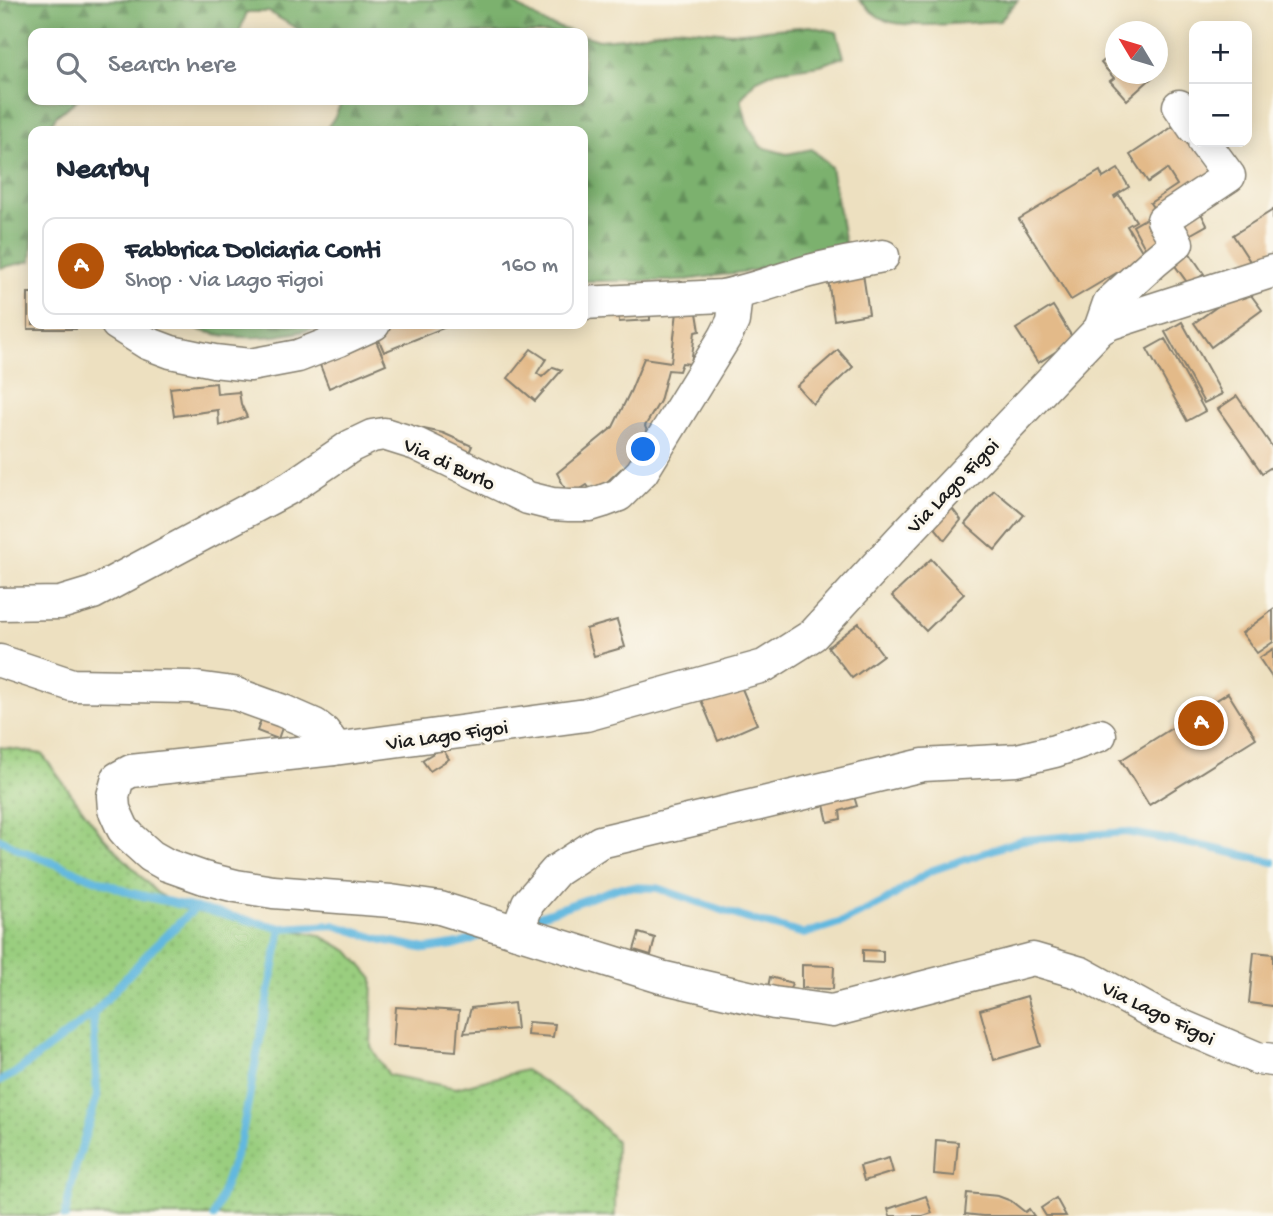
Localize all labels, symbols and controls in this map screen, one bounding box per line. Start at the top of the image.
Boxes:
north arrow [1105,21,1168,84]
map controls [1189,21,1252,147]
button: + [1189,21,1252,84]
search box [28,28,588,105]
icon: search [52,48,90,86]
text: Search here [108,51,236,82]
button: − [1189,84,1252,147]
text: Nearby [56,154,149,189]
text: Fabbrica Dolciaria Conti [125,237,381,268]
text: A [74,253,88,280]
text: 160 m [502,253,558,280]
text: Shop · Via Lago Figoi [125,268,324,295]
your location [626,432,660,466]
street label: Via di Burlo [398,434,498,498]
street label: Via Lago Figoi [902,435,1006,541]
pin: A [1178,697,1224,749]
street label: Via Lago Figoi [384,717,510,759]
street label: Via Lago Figoi [1096,977,1218,1053]

